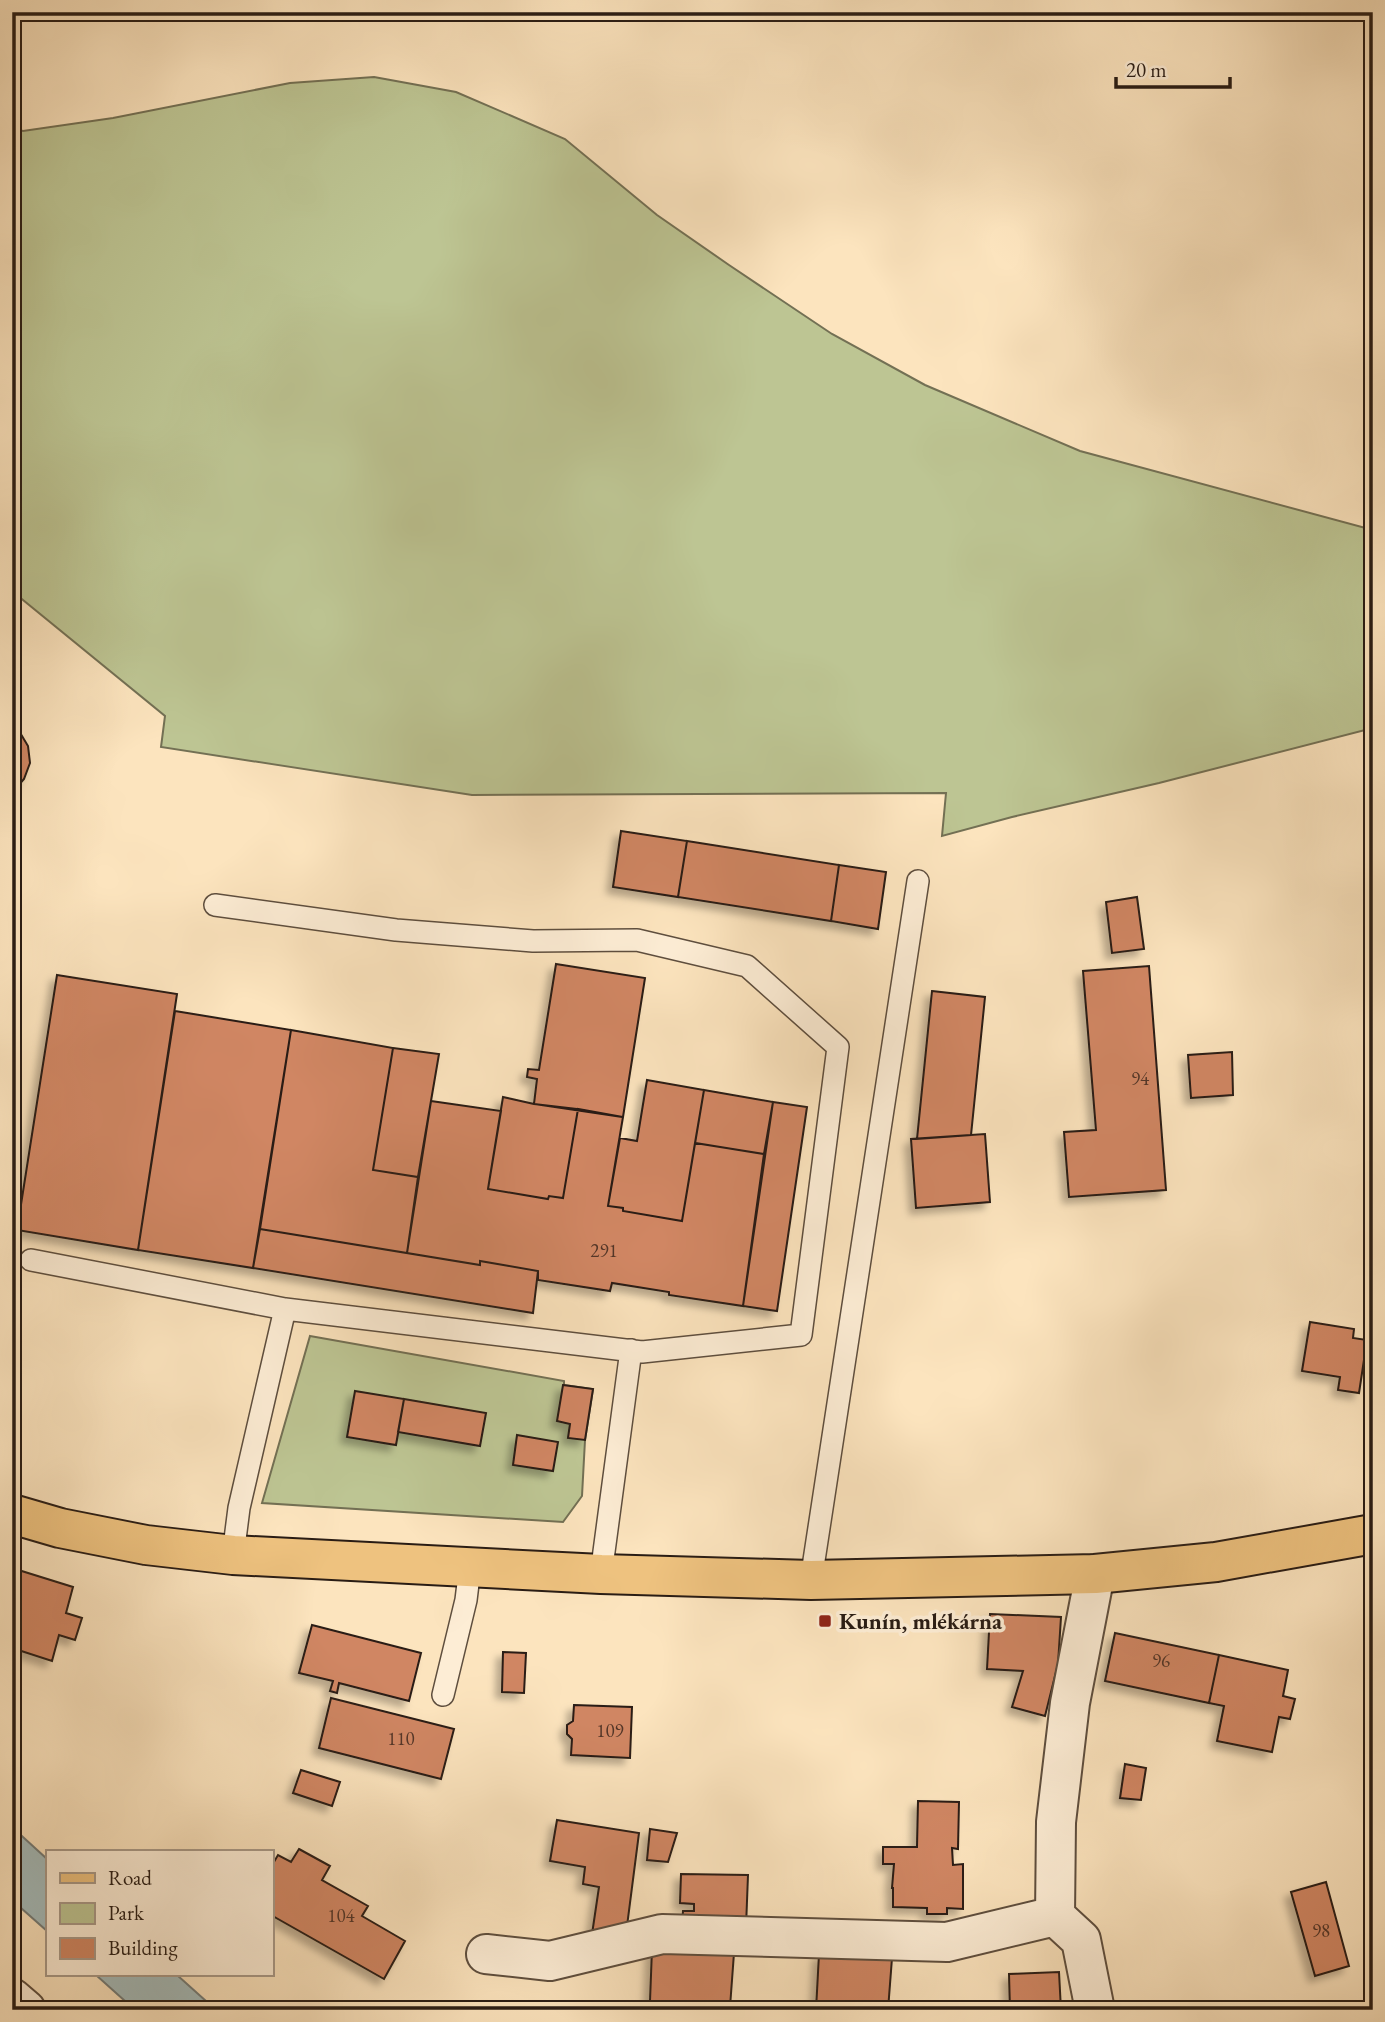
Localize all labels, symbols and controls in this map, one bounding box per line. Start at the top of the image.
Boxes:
scale bar [1116,46,1229,90]
text: 20 m [1126,56,1167,83]
house number: 94 [1131,1066,1150,1091]
house number: 291 [590,1238,618,1263]
place label: Kunín, mlékárna [839,1606,1003,1636]
marker: Kunín, mlékárna [817,1613,833,1629]
house number: 96 [1152,1648,1170,1673]
house number: 109 [596,1718,624,1743]
house number: 110 [387,1726,415,1751]
legend [46,1850,273,1976]
text: Road [108,1864,152,1891]
text: Park [108,1899,145,1926]
house number: 104 [327,1903,356,1928]
house number: 98 [1312,1918,1330,1943]
text: Building [108,1934,178,1961]

